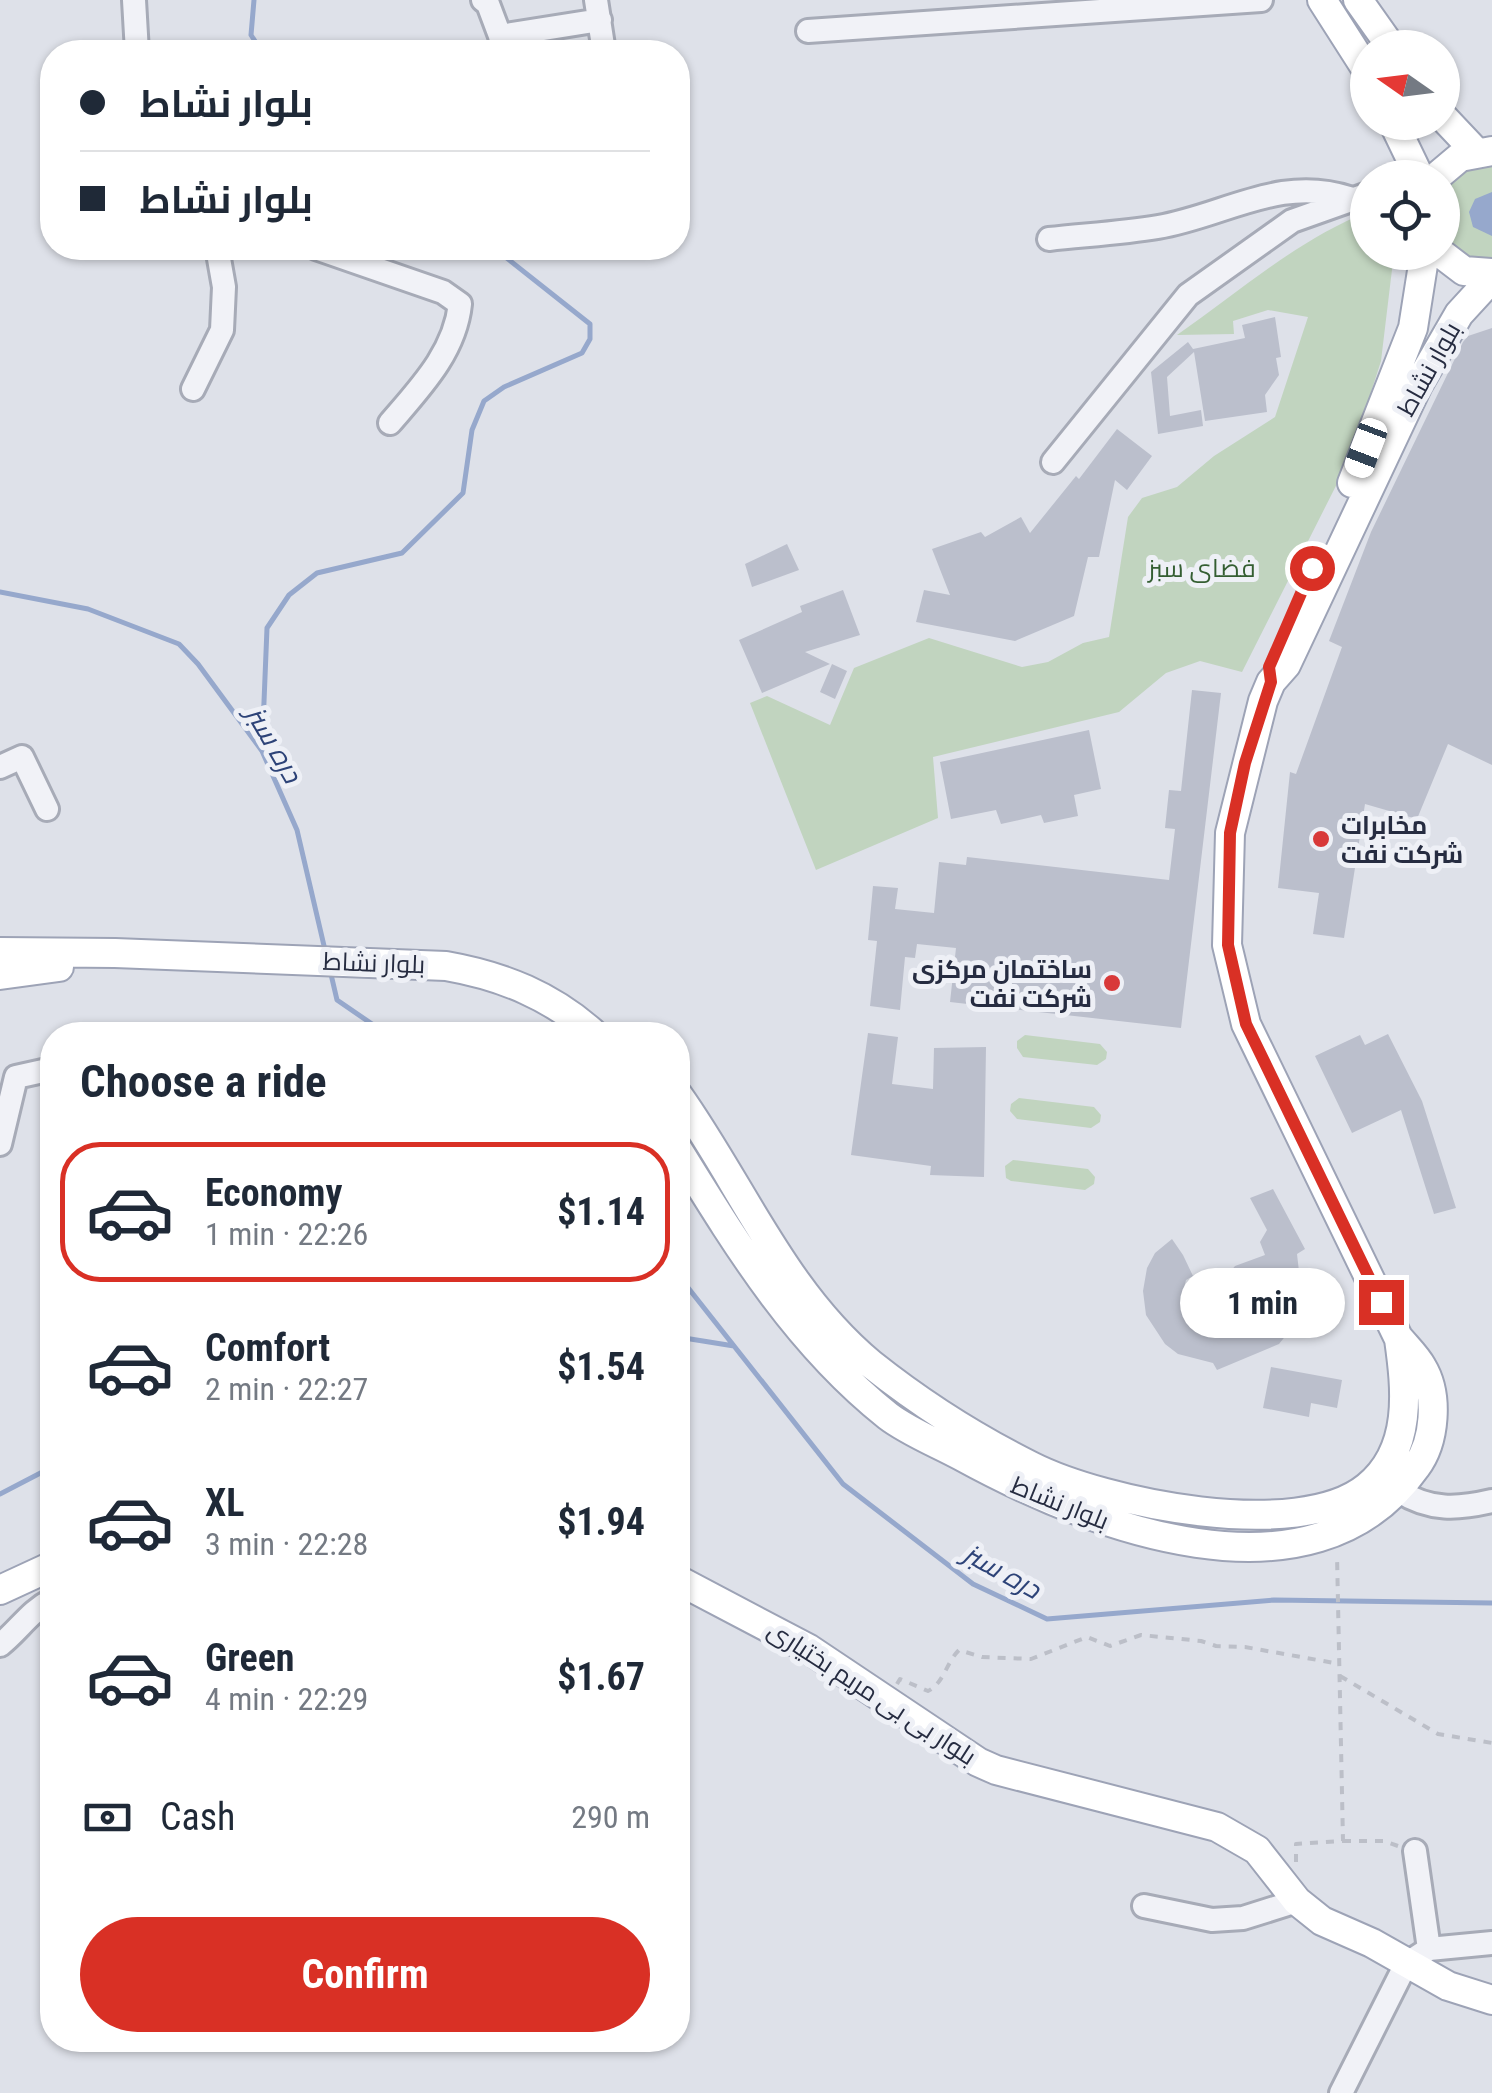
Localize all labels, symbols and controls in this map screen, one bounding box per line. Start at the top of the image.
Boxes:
north arrow [1350,30,1460,140]
map controls [1350,30,1460,270]
text: بلوار نشاط [140,82,313,126]
button: locate [1350,160,1460,270]
text: بلوار نشاط [140,178,313,222]
street label: بلوار نشاط [1391,317,1467,421]
car [1341,415,1391,481]
route start [1290,546,1335,591]
park label: فضای سبز [1146,554,1256,583]
water label: دره سبز [237,697,310,790]
place label: مخابرات شرکت نفت [1341,811,1463,869]
marker: مخابرات شرکت نفت [1310,828,1332,850]
street label: بلوار نشاط [322,947,426,979]
place label: ساختمان مرکزی شرکت نفت [912,955,1092,1013]
marker: ساختمان مرکزی شرکت نفت [1101,972,1123,994]
text: Choose a ride [80,1055,327,1108]
icon: car [85,1167,175,1257]
text: Economy [205,1171,342,1215]
text: $1.14 [557,1190,645,1234]
text: 1 min · 22:26 [205,1215,368,1253]
callout: 1 min [1181,1267,1346,1337]
route end [1359,1280,1404,1325]
text: 1 min [1227,1284,1298,1322]
icon: car [85,1322,175,1412]
text: Comfort [205,1326,330,1370]
text: $1.54 [557,1345,645,1389]
text: 2 min · 22:27 [205,1370,368,1408]
street label: بلوار نشاط [1007,1470,1113,1536]
icon: car [85,1477,175,1567]
text: XL [205,1481,244,1525]
text: $1.94 [557,1500,645,1544]
text: 3 min · 22:28 [205,1525,368,1563]
water label: دره سبز [955,1535,1048,1606]
street label: بلوار بی بی مریم بختیاری [761,1615,981,1774]
icon: car [85,1632,175,1722]
text: Green [205,1636,295,1680]
text: $1.67 [557,1655,645,1699]
text: 4 min · 22:29 [205,1680,368,1718]
icon: cash [80,1790,135,1845]
text: Cash [160,1795,235,1839]
text: 290 m [571,1798,650,1836]
button: Confirm [80,1917,650,2032]

